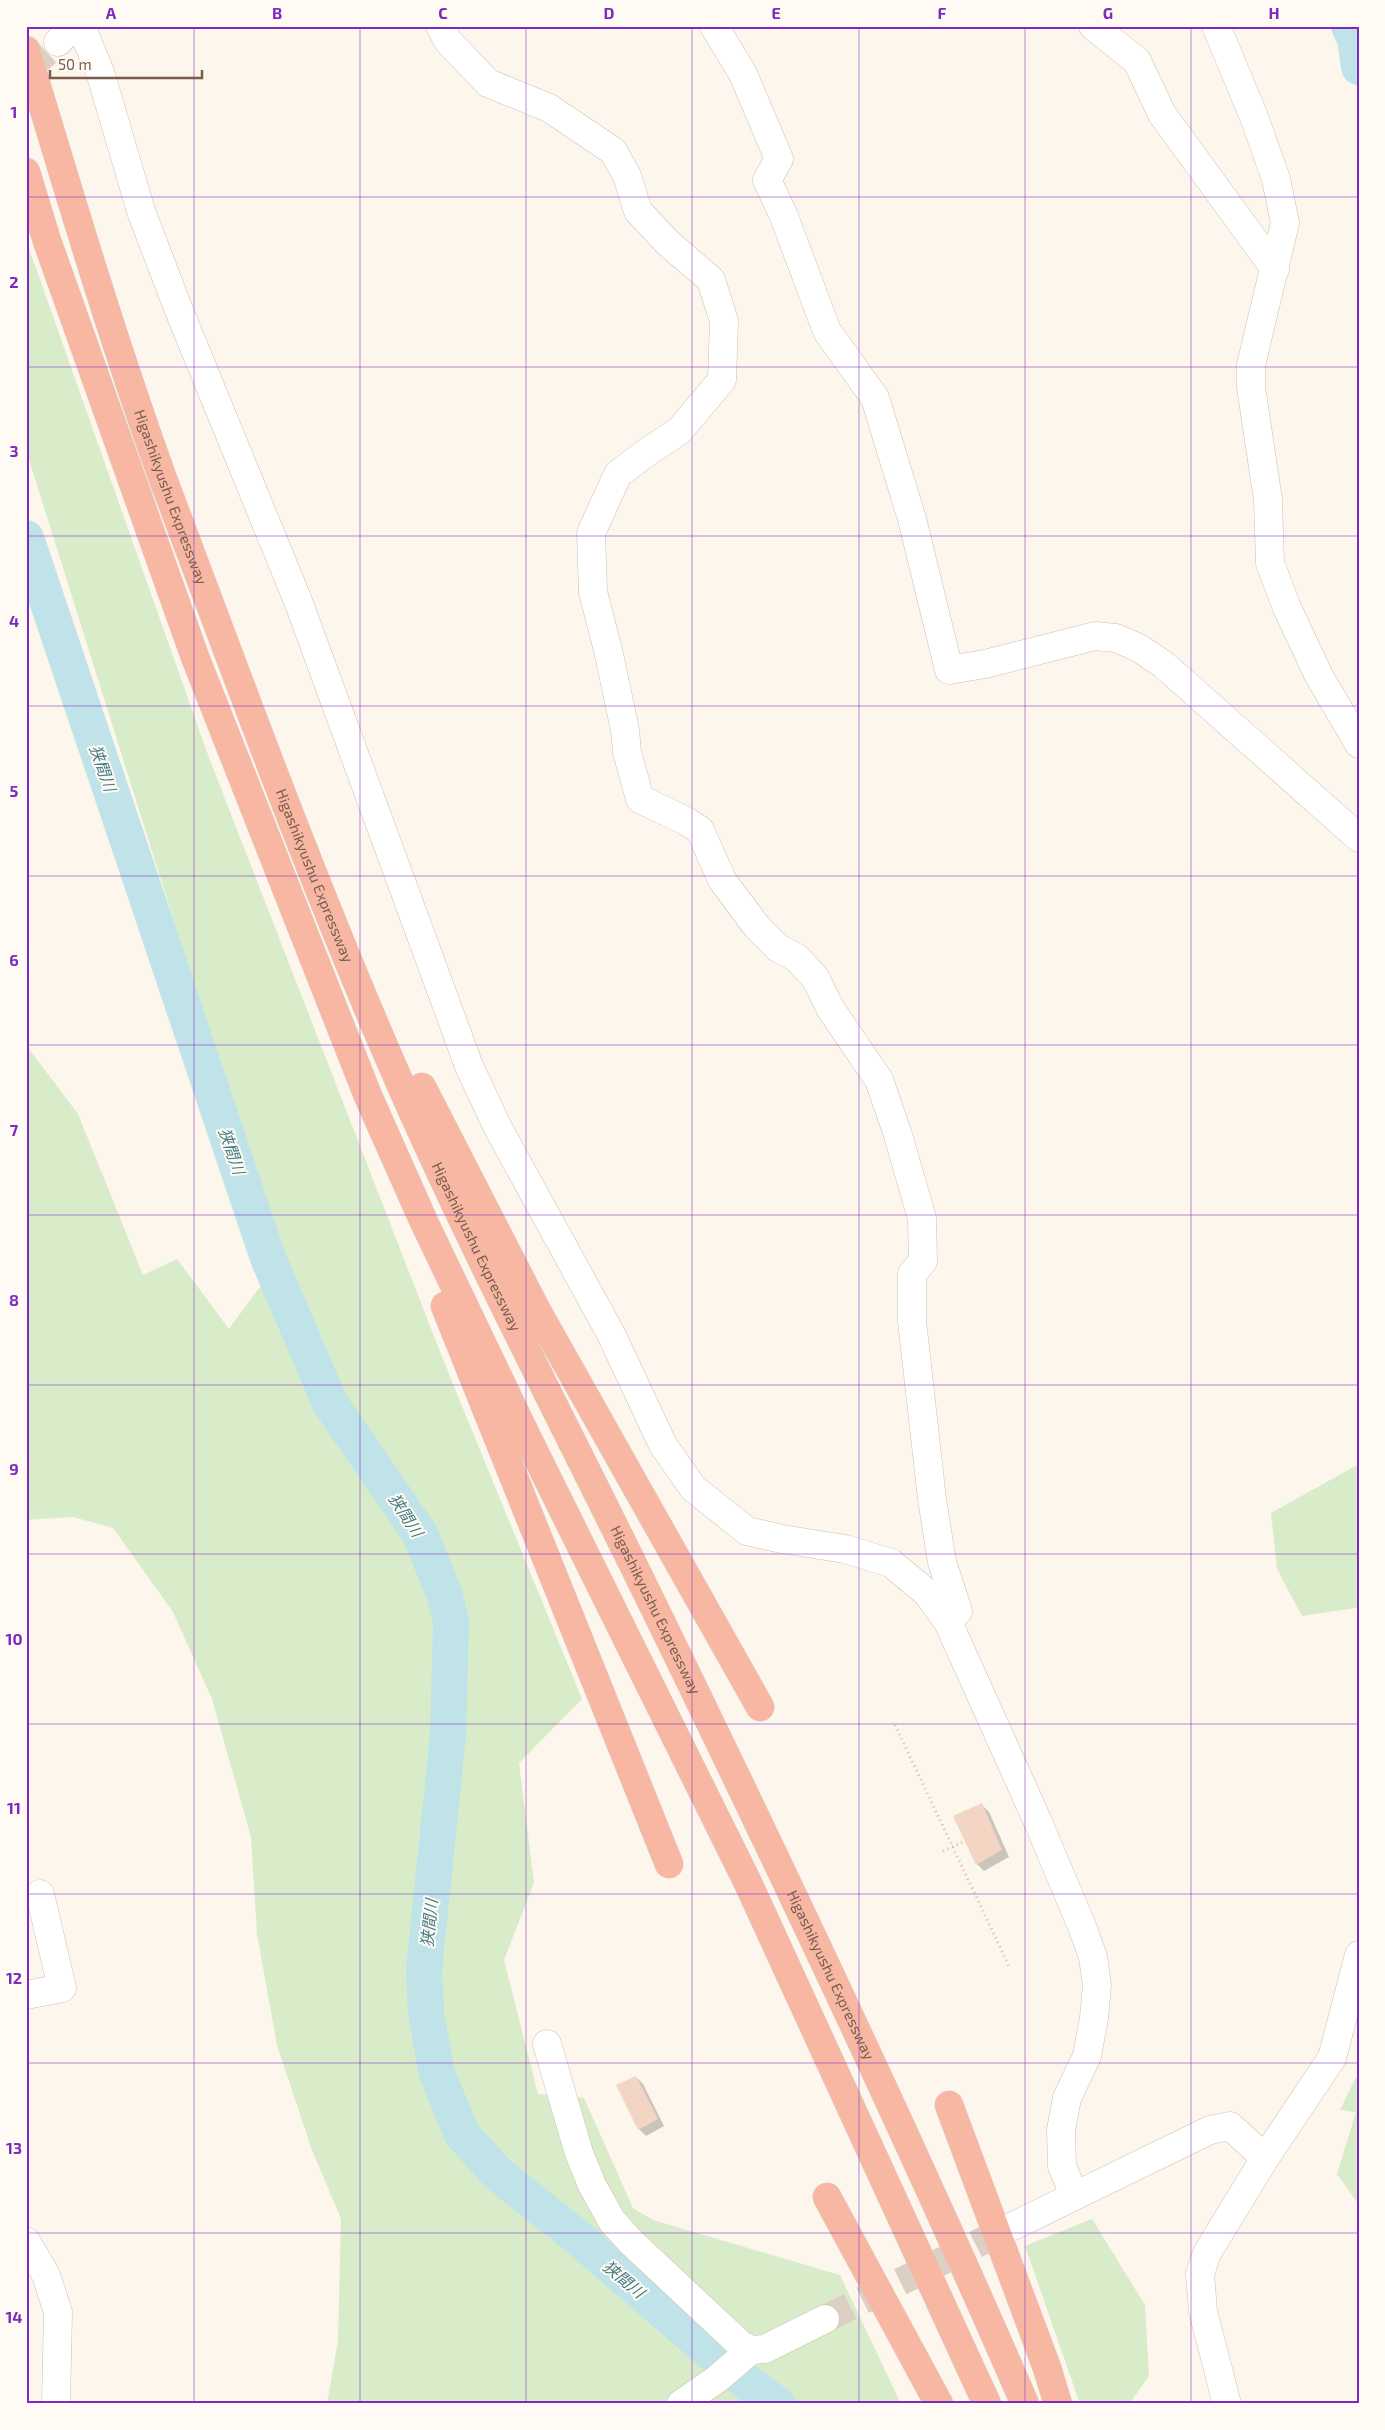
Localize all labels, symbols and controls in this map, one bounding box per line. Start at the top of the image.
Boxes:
text: A [106,3,117,22]
text: B [272,3,282,22]
text: C [438,3,448,22]
text: D [604,3,615,22]
text: E [771,3,781,22]
text: F [938,3,947,22]
text: G [1103,3,1113,22]
text: H [1268,3,1280,22]
scale bar [50,48,202,80]
text: 50 m [58,55,92,73]
text: 1 [11,102,17,121]
text: 2 [9,272,19,291]
street label: Higashikyushu Expressway [131,407,212,587]
text: 3 [9,441,19,460]
text: 4 [9,611,19,630]
water label: 狭間川 [87,742,121,796]
text: 5 [10,781,19,800]
street label: Higashikyushu Expressway [273,786,358,965]
text: 6 [9,950,19,969]
text: 7 [10,1120,19,1139]
water label: 狭間川 [216,1125,250,1179]
street label: Higashikyushu Expressway [429,1159,525,1334]
text: 8 [9,1290,19,1309]
text: 9 [9,1459,19,1478]
water label: 狭間川 [385,1489,429,1542]
street label: Higashikyushu Expressway [607,1522,705,1697]
text: 10 [5,1629,23,1648]
text: 11 [7,1798,21,1817]
street label: Higashikyushu Expressway [784,1887,879,2063]
water label: 狭間川 [417,1896,441,1948]
text: 12 [6,1968,22,1987]
text: 13 [6,2138,22,2157]
water label: 狭間川 [600,2256,650,2303]
text: 14 [5,2307,23,2326]

